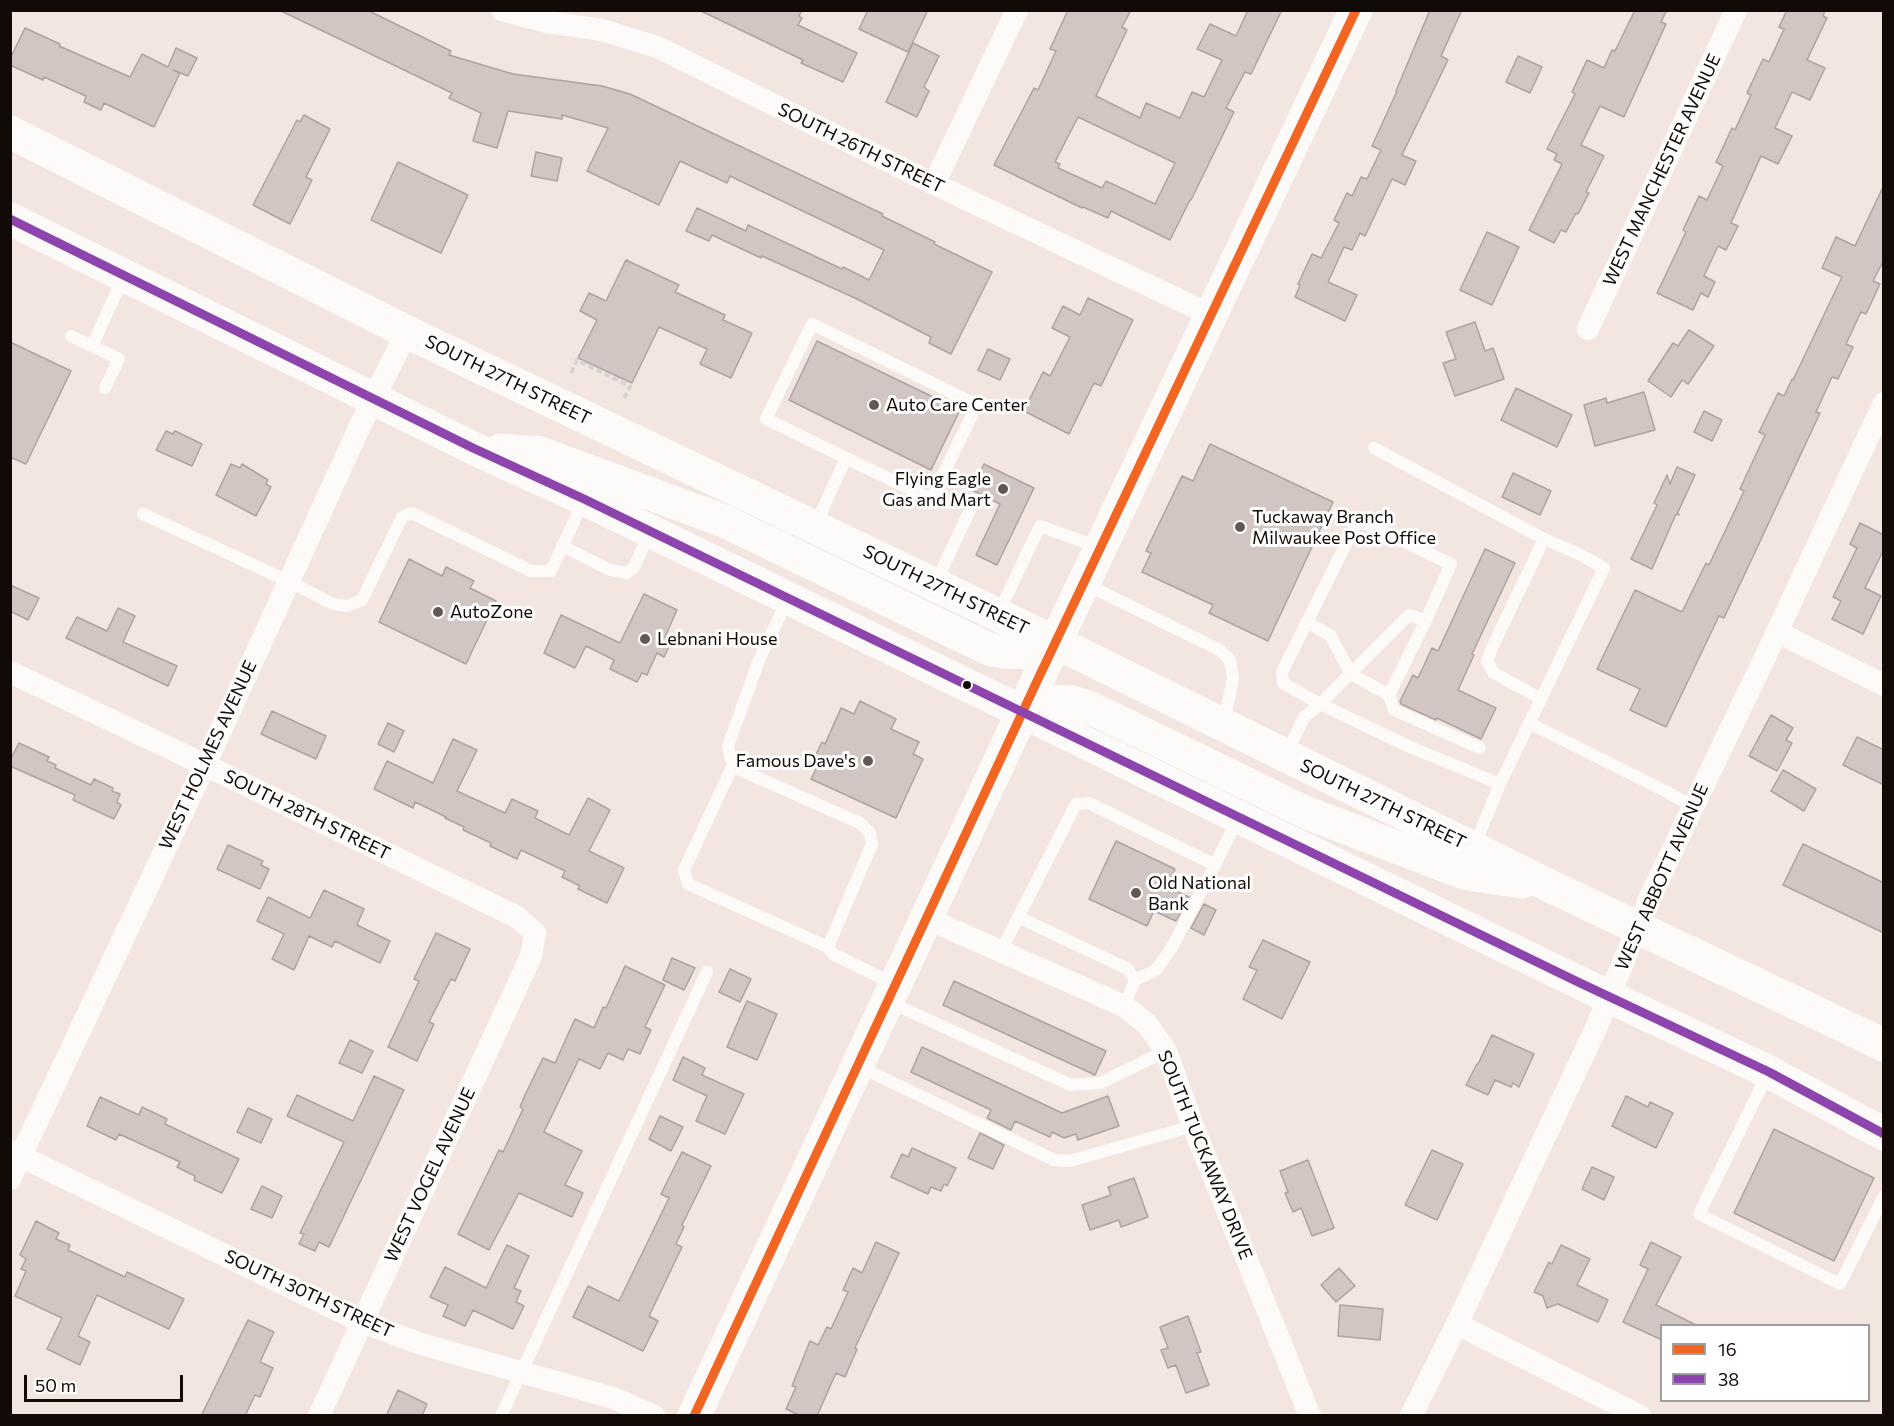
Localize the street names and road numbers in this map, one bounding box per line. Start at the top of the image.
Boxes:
street label: WEST MANCHESTER AVENUE [1599,50,1725,290]
street label: SOUTH 26TH STREET [774,98,948,198]
street label: SOUTH 27TH STREET [422,330,594,430]
street label: SOUTH 27TH STREET [860,540,1032,640]
street label: WEST HOLMES AVENUE [155,657,261,853]
street label: SOUTH 27TH STREET [1297,754,1469,854]
street label: SOUTH 28TH STREET [220,765,394,865]
street label: WEST ABBOTT AVENUE [1611,780,1713,974]
street label: SOUTH TUCKAWAY DRIVE [1153,1047,1257,1263]
street label: WEST VOGEL AVENUE [380,1084,480,1266]
street label: SOUTH 30TH STREET [221,1245,397,1343]

